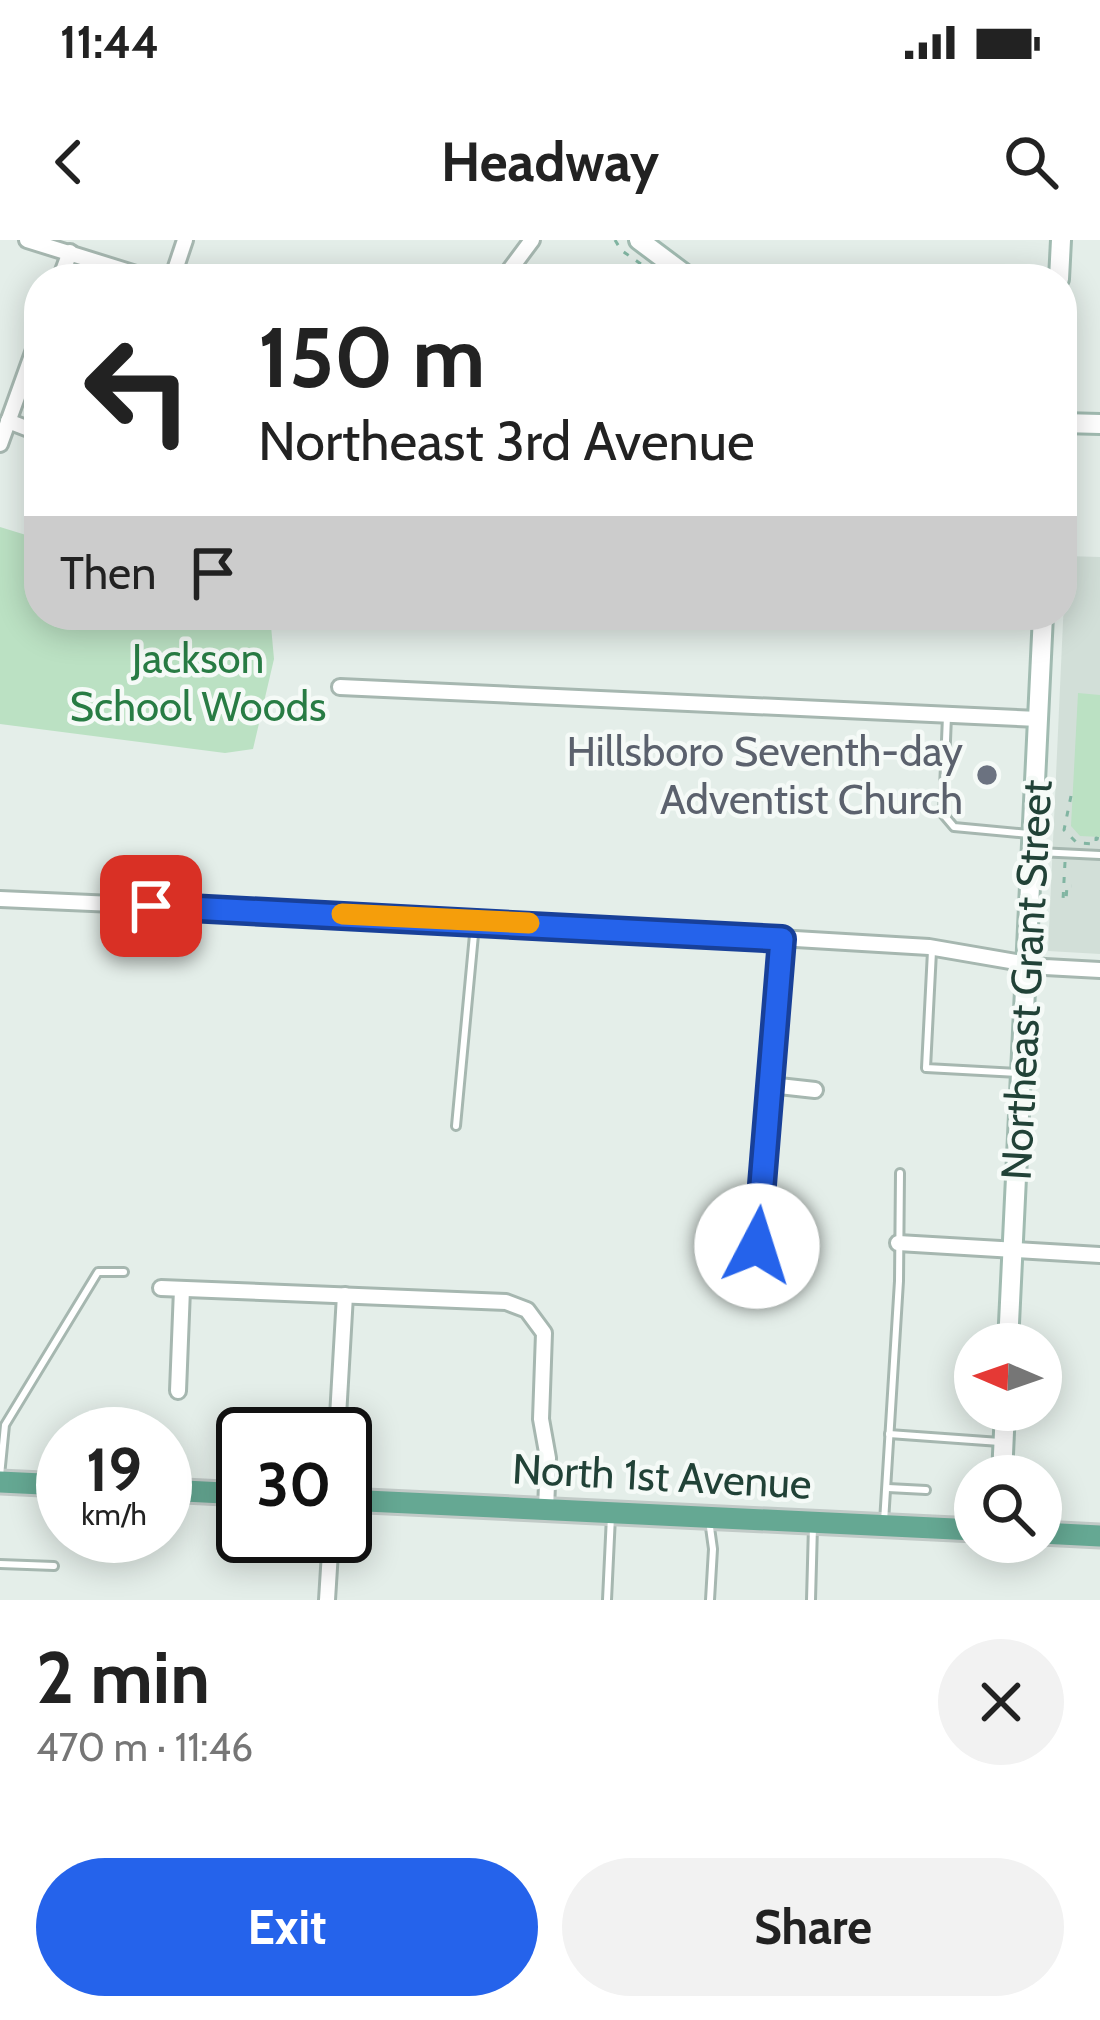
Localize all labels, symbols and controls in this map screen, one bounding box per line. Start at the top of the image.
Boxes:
text: 11:44 [60,15,159,69]
icon: back [36,129,102,195]
text: Headway [441,129,659,195]
icon: search [998,129,1064,195]
text: 150 m [258,306,485,408]
icon: left [60,312,216,468]
text: Northeast 3rd Avenue [258,408,755,474]
icon: arrive [180,540,246,606]
text: Then [60,546,156,600]
park label: Jackson School Woods [70,632,326,732]
place label: Hillsboro Seventh-day Adventist Church [567,725,963,825]
marker: Hillsboro Seventh-day Adventist Church [974,762,1000,788]
street label: Northeast Grant Street [990,779,1062,1181]
pin [100,855,202,957]
icon: arrive [118,873,184,939]
position arrow [694,1183,820,1309]
north arrow [954,1323,1062,1431]
map controls [954,1323,1062,1563]
speed limit sign: 30 [216,1407,372,1563]
text: 19 [86,1433,142,1506]
street label: North 1st Avenue [511,1442,813,1510]
button: search [954,1455,1062,1563]
text: km/h [81,1496,147,1533]
text: 2 min [36,1634,210,1721]
button: close [938,1639,1064,1765]
text: 470 m · 11:46 [36,1723,253,1771]
button: Exit [36,1858,538,1996]
button: Share [562,1858,1064,1996]

